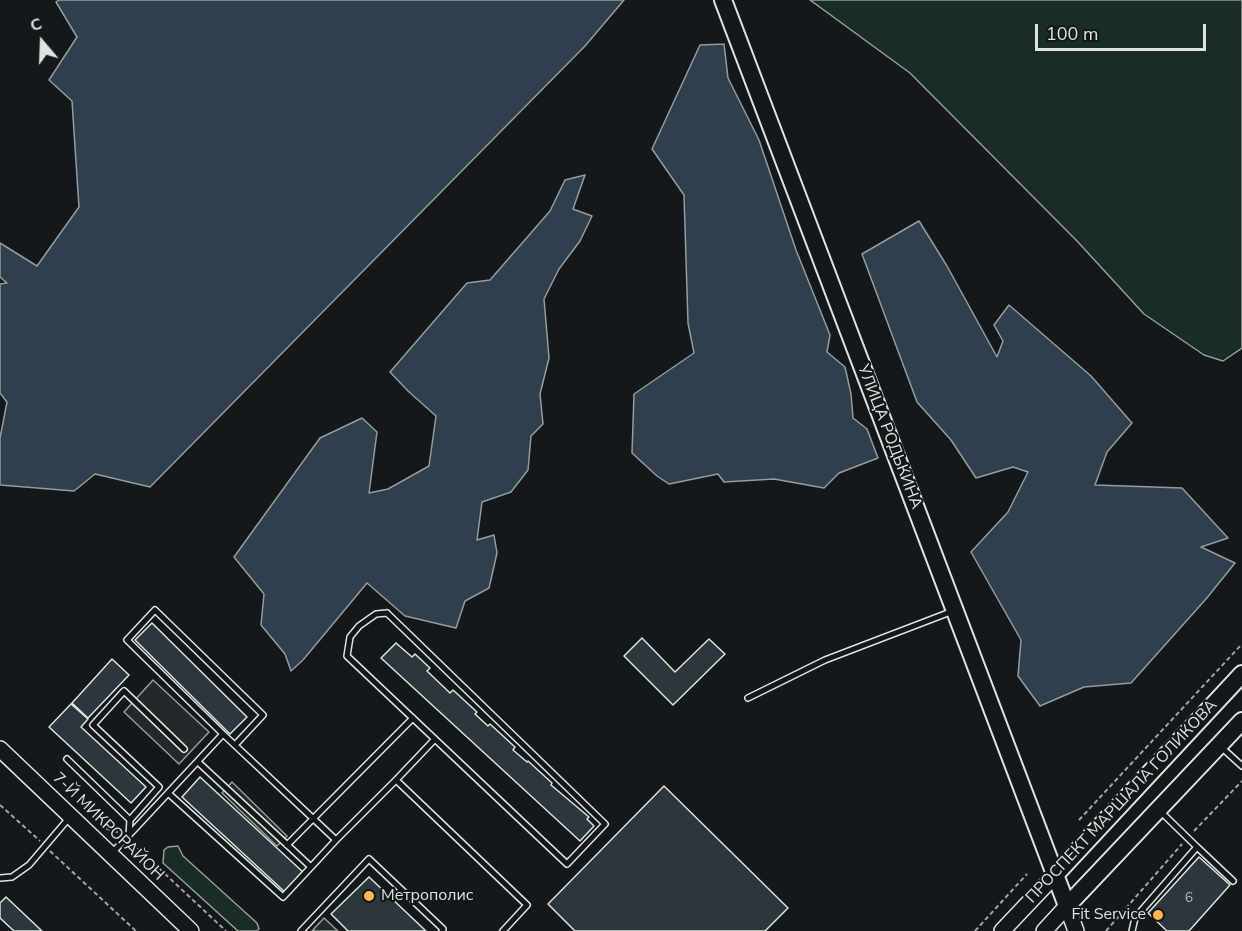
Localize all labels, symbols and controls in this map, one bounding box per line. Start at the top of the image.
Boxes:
north arrow [12,12,72,72]
scale bar [1038,12,1209,50]
text: С [27,13,45,37]
text: 100 m [1046,22,1098,46]
street label: УЛИЦА РОДЬКИНА [853,362,925,512]
street label: ПРОСПЕКТ МАРШАЛА ГОЛИКОВА [1022,696,1222,908]
street label: 7-Й МИКРОРАЙОН [48,769,168,885]
place label: Метрополис [381,886,473,906]
marker: Метрополис [362,889,376,903]
house number: 6 [1185,891,1193,907]
place label: Fit Service [1072,905,1146,925]
marker: Fit Service [1151,908,1165,922]

